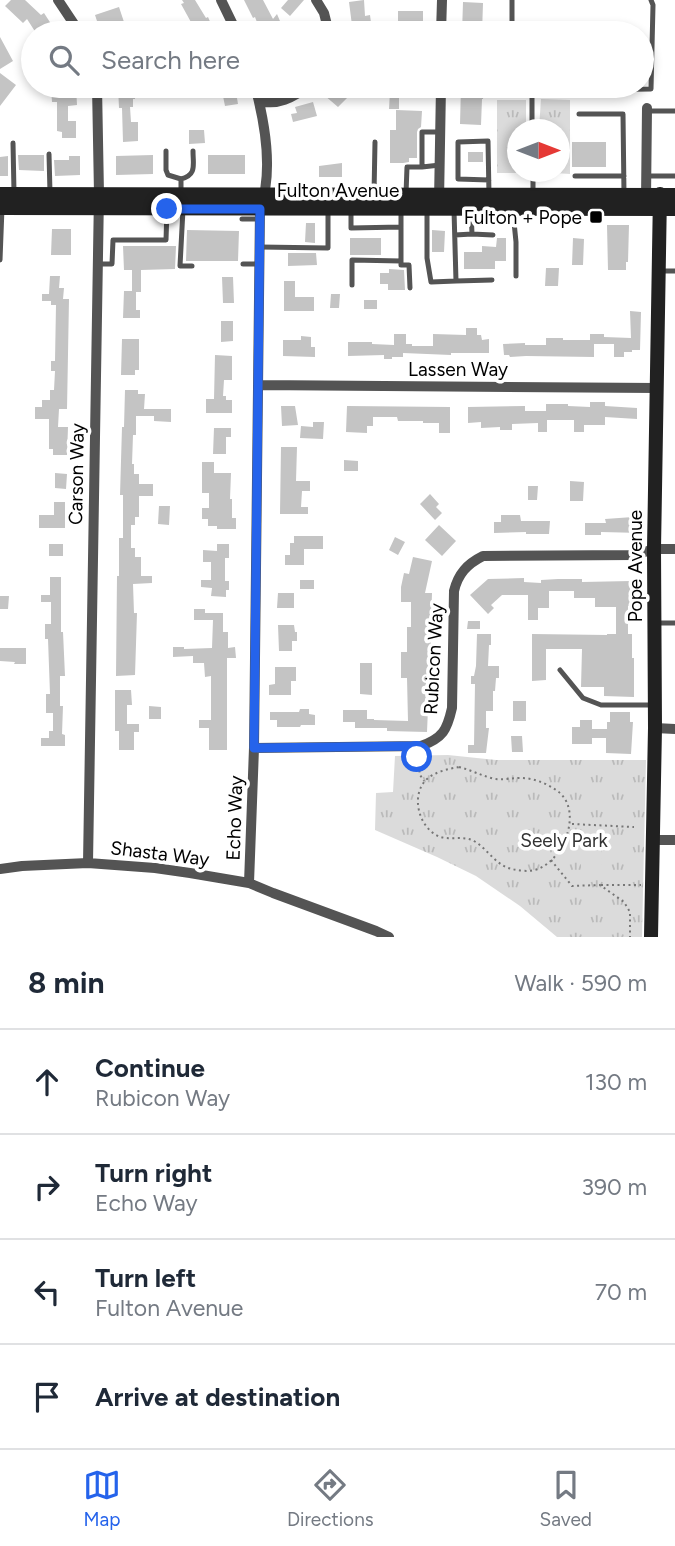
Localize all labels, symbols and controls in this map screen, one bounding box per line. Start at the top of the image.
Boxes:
search box [21,21,654,98]
icon: search [45,41,83,79]
text: Search here [101,44,240,76]
north arrow [507,119,570,182]
street label: Fulton Avenue [277,179,399,202]
route end [151,193,182,224]
place label: Fulton + Pope [464,206,582,229]
marker: Fulton + Pope [588,209,604,225]
street label: Lassen Way [408,358,508,381]
street label: Carson Way [64,423,89,525]
street label: Pope Avenue [624,510,647,622]
street label: Rubicon Way [419,603,448,715]
route start [401,741,432,772]
street label: Echo Way [222,775,247,861]
park label: Seely Park [520,829,608,852]
street label: Shasta Way [109,836,211,871]
text: 8 min [28,964,105,1001]
text: Walk · 590 m [514,969,647,997]
text: Continue [95,1052,205,1084]
icon: ahead [28,1063,66,1101]
text: 130 m [585,1068,647,1096]
text: Rubicon Way [95,1084,230,1112]
text: Turn right [95,1157,212,1189]
icon: right [28,1168,66,1206]
text: 390 m [581,1173,647,1201]
text: Echo Way [95,1189,198,1217]
text: Turn left [95,1262,196,1294]
icon: left [28,1273,66,1311]
text: 70 m [595,1278,647,1306]
text: Fulton Avenue [95,1294,243,1322]
icon: arrive [28,1378,66,1416]
text: Arrive at destination [95,1381,340,1413]
tab: Map [83,1466,121,1531]
tab: Directions [287,1466,374,1531]
tab: Saved [540,1466,592,1531]

